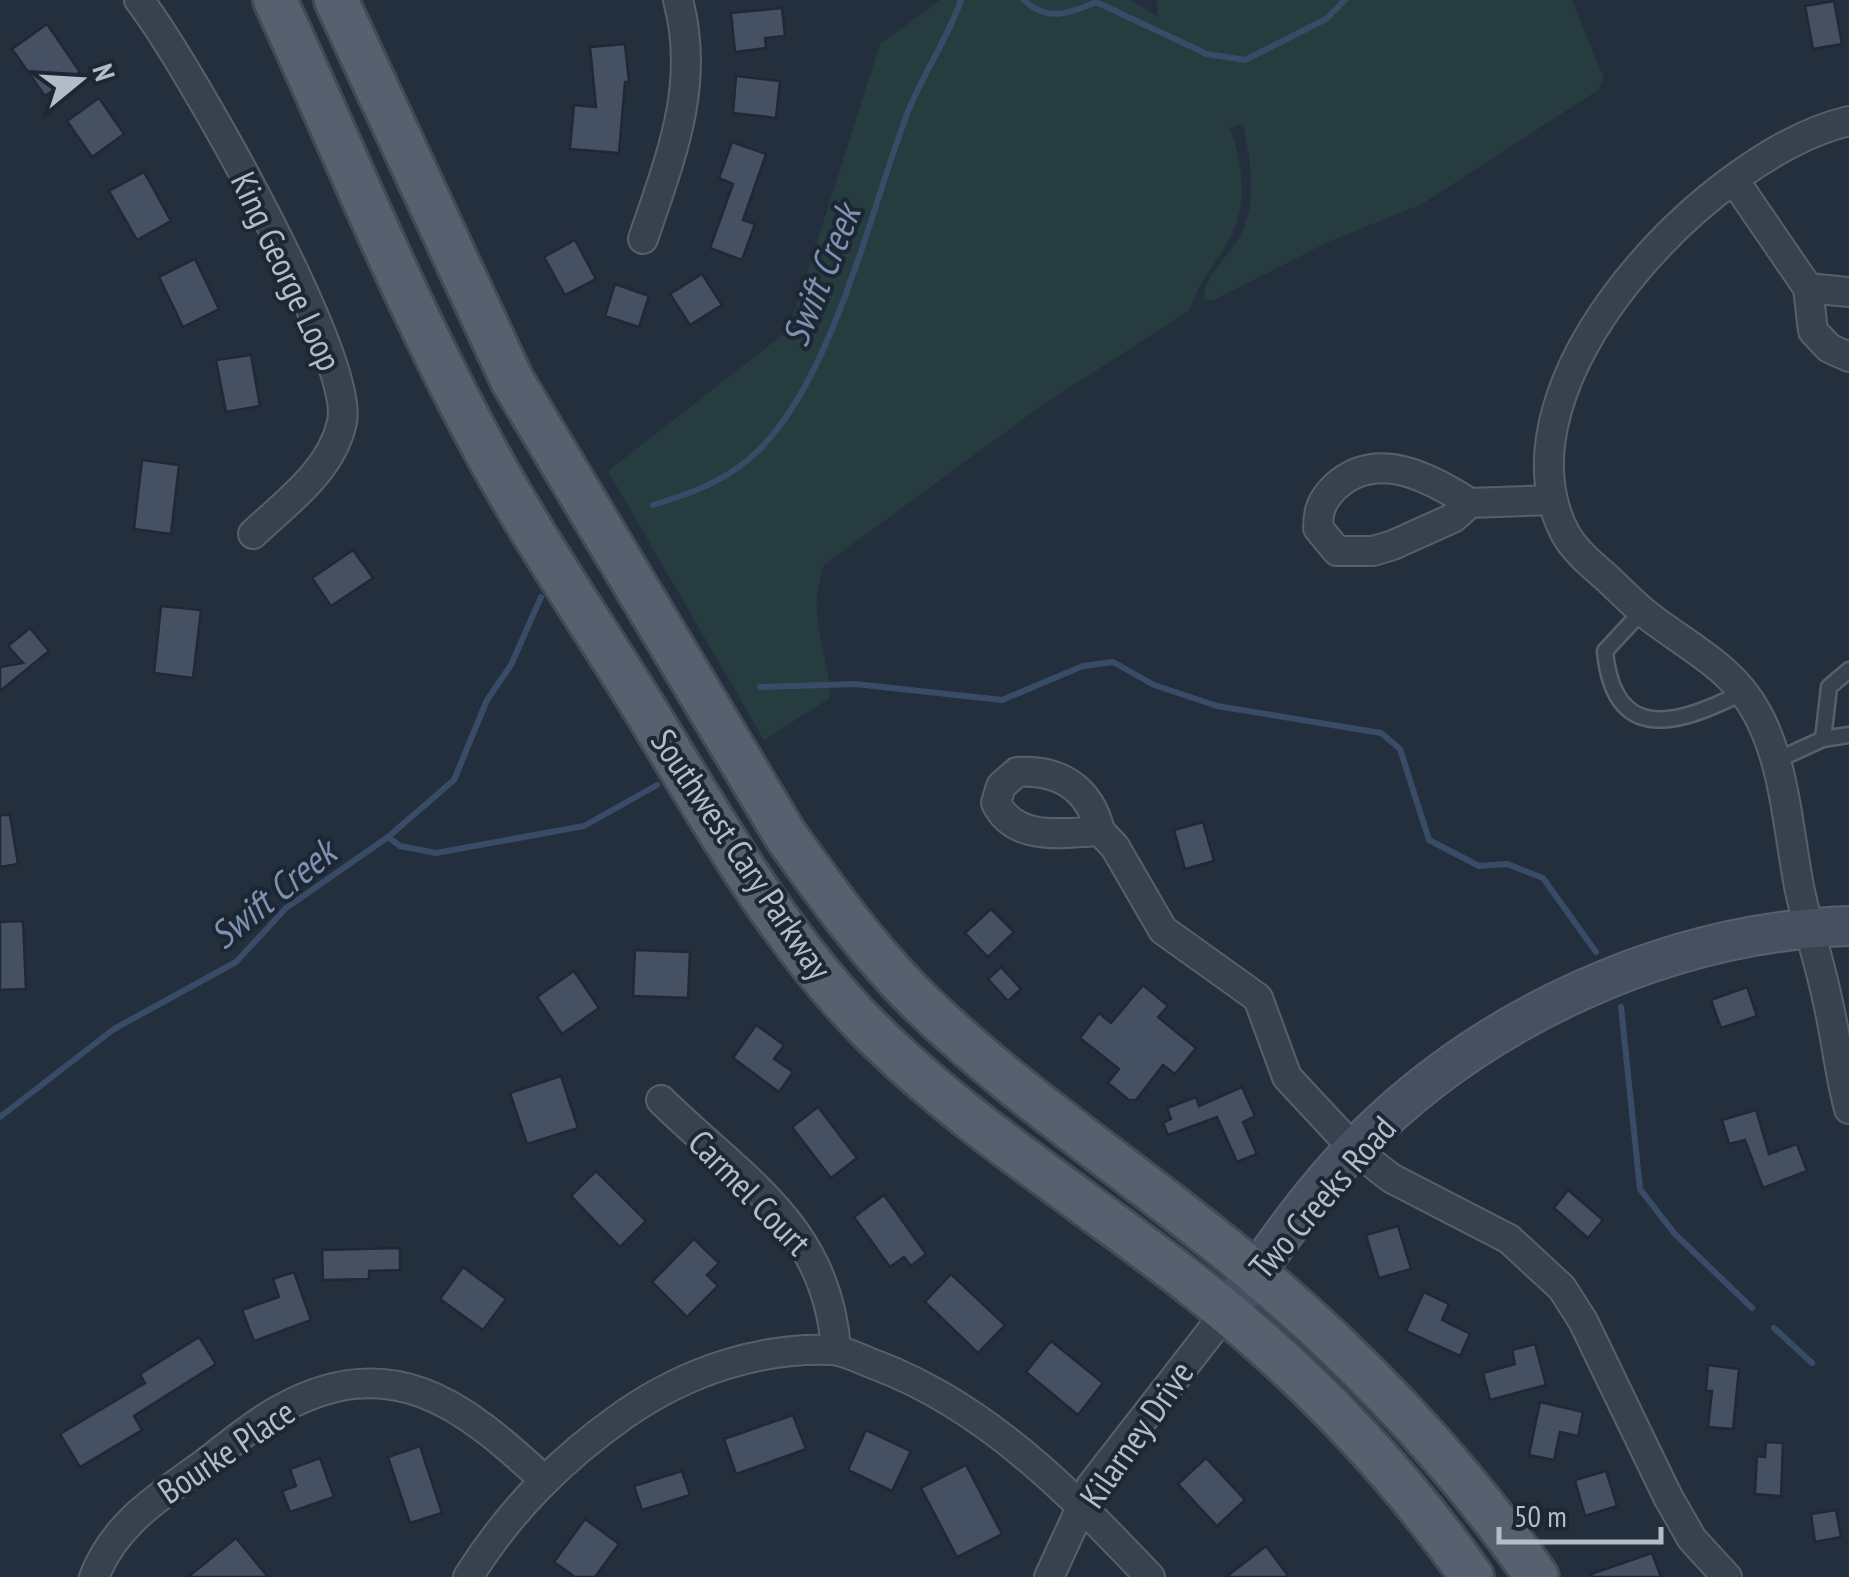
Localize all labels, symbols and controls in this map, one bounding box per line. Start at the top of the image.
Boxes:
north arrow [30,30,130,130]
text: N [84,59,124,85]
street label: King George Loop [221,164,353,378]
water label: Swift Creek [770,193,872,353]
street label: Southwest Cary Parkway [641,720,843,989]
water label: Swift Creek [199,825,348,959]
street label: Two Creeks Road [1239,1106,1405,1288]
street label: Carmel Court [679,1119,821,1265]
street label: Kilarney Drive [1069,1352,1203,1516]
street label: Bourke Place [149,1388,303,1514]
scale bar [1499,1482,1662,1544]
text: 50 m [1514,1496,1567,1535]

